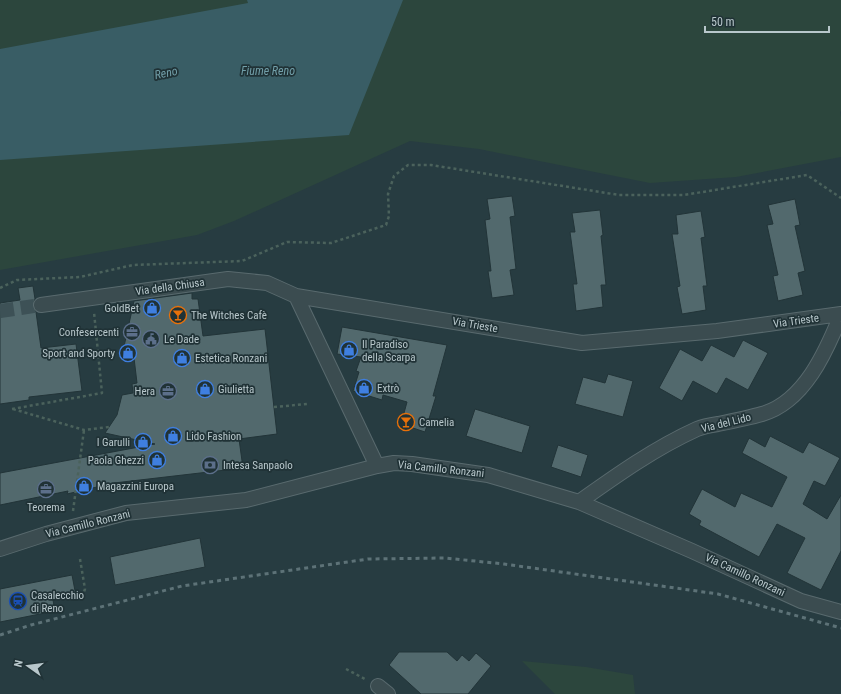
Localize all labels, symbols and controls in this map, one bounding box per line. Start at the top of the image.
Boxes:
scale bar [705,8,829,34]
text: 50 m [711,15,735,29]
water label: Reno [153,64,179,82]
water label: Fiume Reno [241,64,295,78]
street label: Via della Chiusa [135,276,205,298]
shop icon: GoldBet [142,298,162,318]
place label: GoldBet [105,302,139,315]
bar icon: The Witches Cafè [168,305,188,325]
place label: The Witches Cafè [191,309,267,322]
street label: Via Trieste [772,311,820,331]
street label: Via Trieste [451,315,499,335]
office icon: Confesercenti [122,322,142,342]
place label: Confesercenti [59,326,119,339]
public building icon: Le Dade [141,329,161,349]
place label: Le Dade [164,333,199,346]
place label: Il Paradiso della Scarpa [362,338,416,364]
shop icon: Il Paradiso della Scarpa [339,340,359,360]
shop icon: Sport and Sporty [118,343,138,363]
place label: Sport and Sporty [42,347,115,360]
shop icon: Estetica Ronzani [172,348,192,368]
place label: Estetica Ronzani [195,352,267,365]
shop icon: Extrò [354,378,374,398]
shop icon: Giulietta [195,379,215,399]
office icon: Hera [158,381,178,401]
place label: Extrò [377,382,400,395]
place label: Giulietta [218,383,254,396]
place label: Hera [135,385,155,398]
street label: Via del Lido [700,410,753,435]
bar icon: Camelia [396,412,416,432]
place label: Camelia [419,416,454,429]
shop icon: Lido Fashion [163,426,183,446]
place label: Lido Fashion [186,430,241,443]
shop icon: I Garulli [133,432,153,452]
place label: I Garulli [97,436,130,449]
shop icon: Paola Ghezzi [147,450,167,470]
place label: Paola Ghezzi [88,454,144,467]
bank icon: Intesa Sanpaolo [200,455,220,475]
street label: Via Camillo Ronzani [397,458,485,480]
place label: Intesa Sanpaolo [223,459,293,472]
shop icon: Magazzini Europa [74,476,94,496]
office icon: Teorema [36,479,56,499]
place label: Magazzini Europa [97,480,174,493]
place label: Teorema [27,501,65,514]
street label: Via Camillo Ronzani [44,507,132,541]
street label: Via Camillo Ronzani [703,551,787,599]
place label: Casalecchio di Reno [31,589,84,615]
station icon: Casalecchio di Reno [8,591,28,611]
north arrow [8,646,48,686]
text: N [12,659,26,669]

